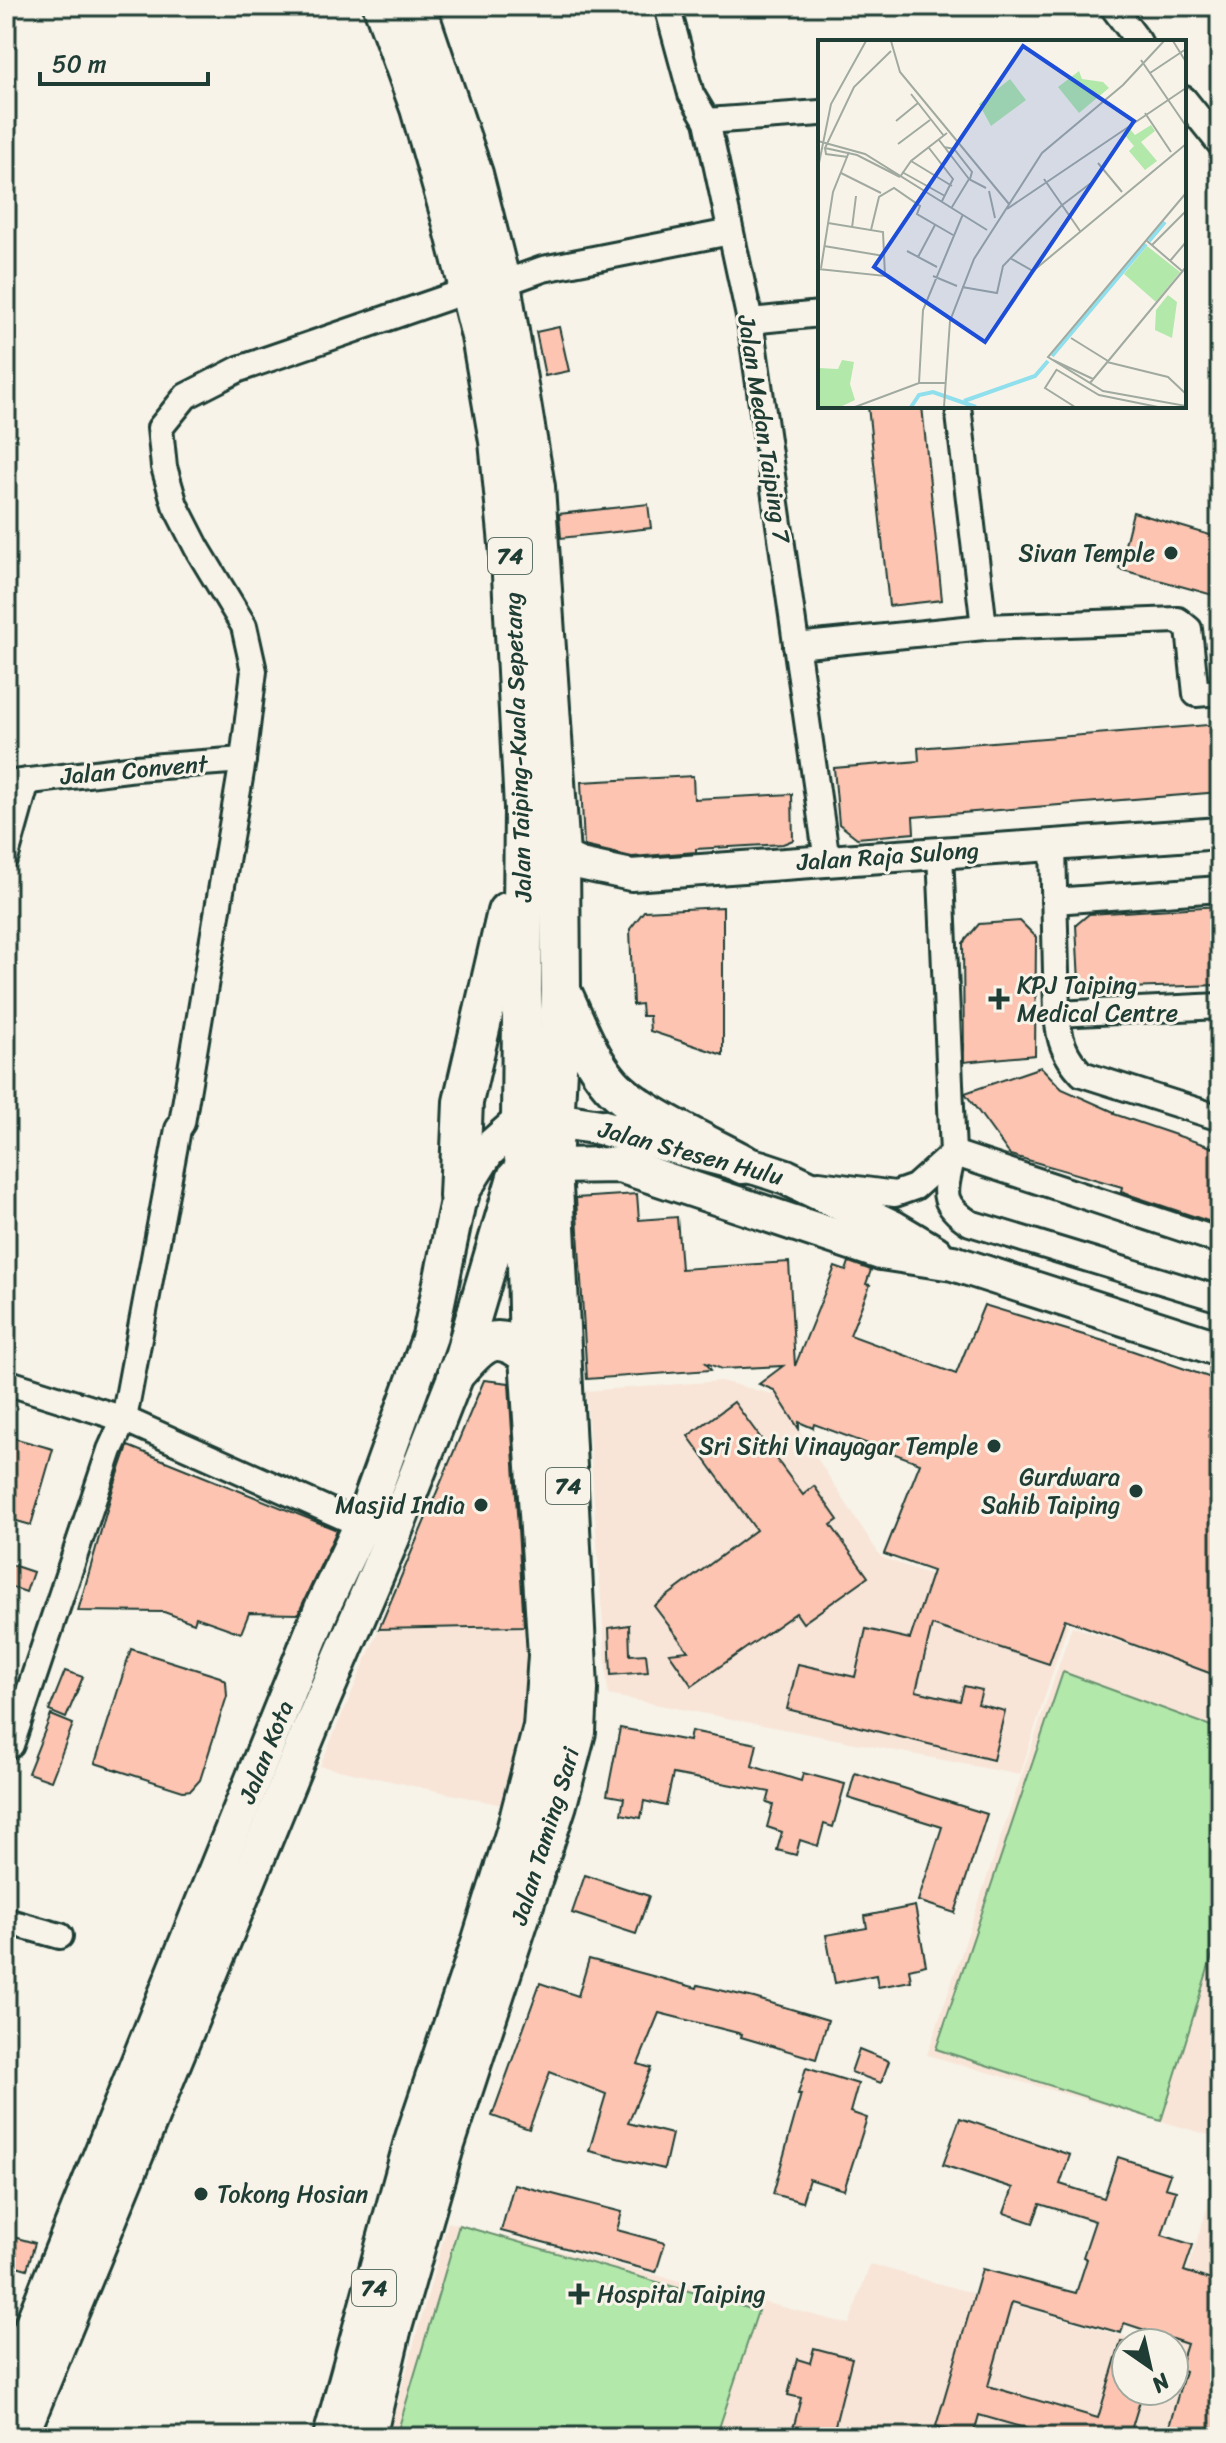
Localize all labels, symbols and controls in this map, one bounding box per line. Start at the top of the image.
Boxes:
scale bar [40,36,208,86]
inset map [818,40,1186,408]
text: 50 m [52,43,107,85]
street label: Jalan Medan Taiping 7 [725,311,803,547]
place label: Sivan Temple [1018,532,1155,574]
road number: 74 [488,538,532,574]
marker: Sivan Temple [1162,544,1180,562]
street label: Jalan Taiping-Kuala Sepetang [492,591,544,904]
street label: Jalan Convent [58,743,211,797]
street label: Jalan Raja Sulong [794,829,981,883]
place label: KPJ Taiping Medical Centre [1017,964,1178,1034]
marker: KPJ Taiping Medical Centre [988,988,1010,1010]
street label: Jalan Stesen Hulu [593,1108,788,1198]
place label: Sri Sithi Vinayagar Temple [699,1425,978,1467]
marker: Sri Sithi Vinayagar Temple [985,1437,1003,1455]
place label: Gurdwara Sahib Taiping [981,1456,1120,1526]
road number: 74 [546,1468,590,1504]
marker: Gurdwara Sahib Taiping [1127,1482,1145,1500]
place label: Masjid India [335,1484,465,1526]
marker: Masjid India [472,1496,490,1514]
street label: Jalan Kota [226,1694,306,1811]
street label: Jalan Taming Sari [498,1742,592,1931]
place label: Tokong Hosian [217,2173,368,2215]
marker: Tokong Hosian [192,2185,210,2203]
road number: 74 [352,2270,396,2306]
place label: Hospital Taiping [597,2273,766,2315]
marker: Hospital Taiping [568,2283,590,2305]
north arrow [1110,2327,1190,2407]
text: N [1143,2362,1179,2404]

